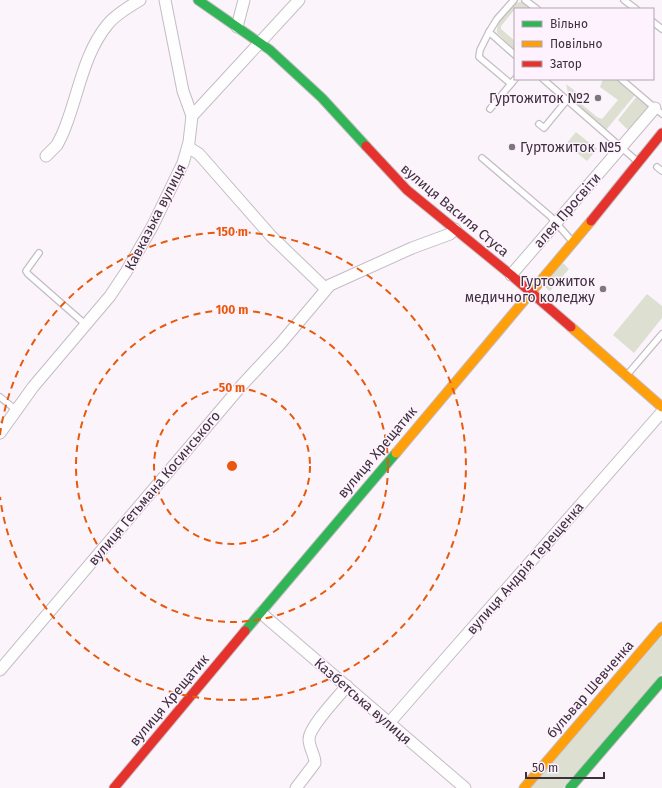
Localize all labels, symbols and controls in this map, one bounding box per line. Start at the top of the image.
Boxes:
legend [514,8,654,80]
text: Вільно [550,17,588,31]
text: Повільно [550,37,603,51]
text: Затор [550,57,582,71]
place label: Гуртожиток №2 [489,90,590,107]
marker: Гуртожиток №2 [593,93,603,103]
place label: Гуртожиток №5 [520,139,621,156]
marker: Гуртожиток №5 [507,142,517,152]
street label: вулиця Василя Стуса [397,160,512,261]
street label: Кавказька вулиця [121,161,190,274]
street label: алея Просвіти [530,169,605,251]
text: 150 m [216,225,248,239]
place label: Гуртожиток медичного коледжу [465,273,596,306]
marker: Гуртожиток медичного коледжу [598,284,608,294]
text: 100 m [216,303,248,317]
text: 50 m [219,381,245,395]
street label: вулиця Хрещатик [334,402,421,502]
street label: вулиця Гетьмана Косинського [85,408,224,569]
centre of rings [225,459,239,473]
street label: вулиця Андрія Терещенка [463,499,588,638]
street label: бульвар Шевченка [543,637,637,742]
street label: вулиця Хрещатик [126,650,213,750]
street label: Казбетська вулиця [311,655,415,748]
scale bar [526,754,604,780]
text: 50 m [532,761,558,775]

